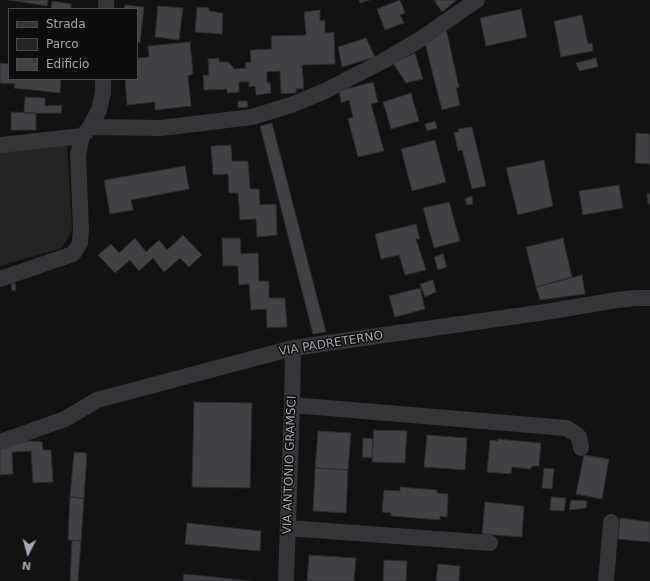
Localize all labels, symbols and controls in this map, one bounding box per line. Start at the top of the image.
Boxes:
legend [8,8,138,80]
text: Strada [46,17,86,31]
text: Parco [46,37,79,51]
text: Edificio [46,57,89,71]
street label: VIA PADRETERNO [278,329,384,359]
street label: VIA ANTONIO GRAMSCI [280,395,300,535]
north arrow [8,533,48,573]
text: N [21,558,32,572]

